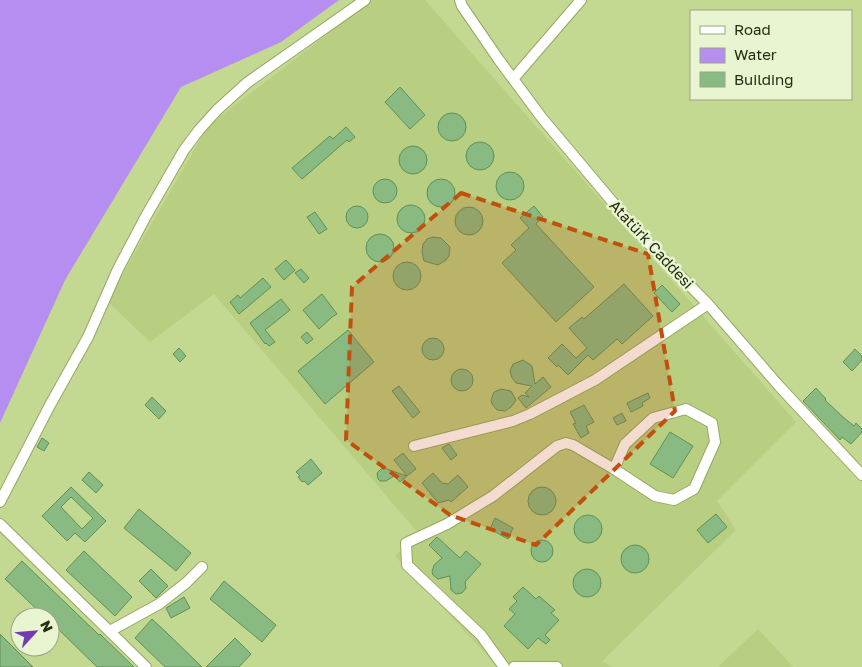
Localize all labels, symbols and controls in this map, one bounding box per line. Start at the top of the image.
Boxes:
legend [690,10,852,100]
text: Road [734,20,771,38]
text: Water [734,45,777,63]
text: Building [734,70,794,88]
street label: Atatürk Caddesi [606,196,698,292]
north arrow [10,607,60,657]
text: N [37,618,57,635]

